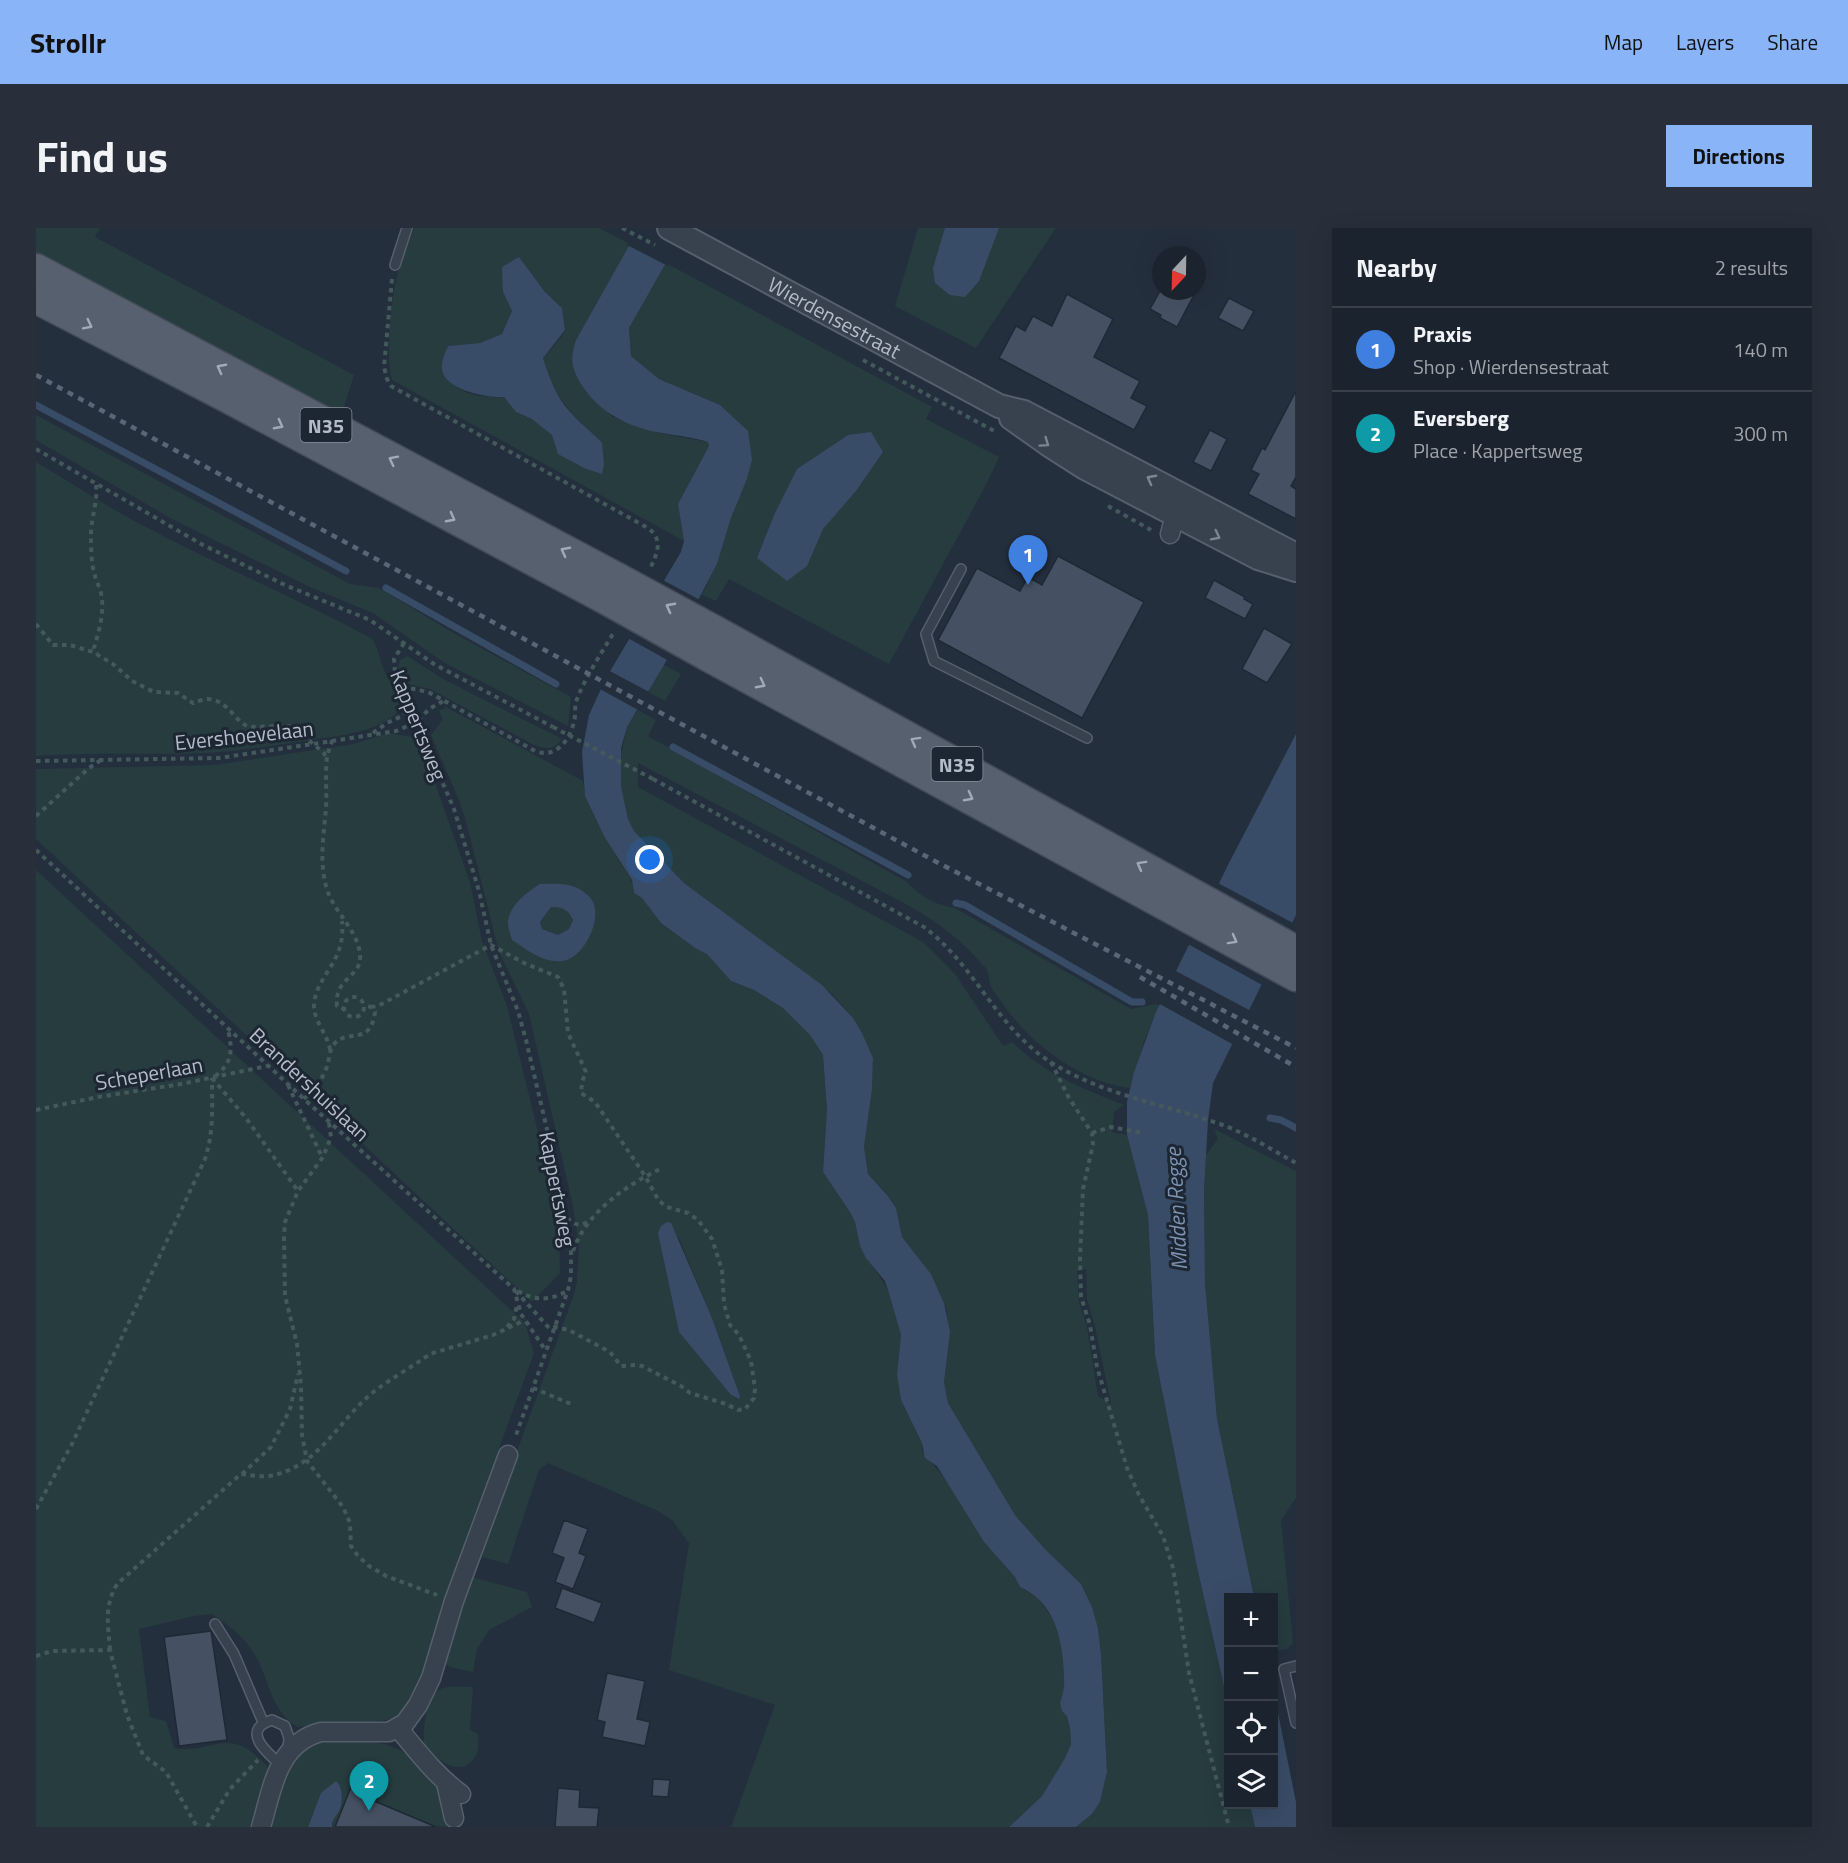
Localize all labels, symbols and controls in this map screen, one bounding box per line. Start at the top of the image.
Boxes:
text: Strollr [30,21,106,64]
text: Map [1604,26,1643,58]
text: Layers [1676,26,1734,58]
text: Share [1767,26,1818,58]
text: Find us [36,124,168,188]
button: Directions [1666,125,1812,187]
north arrow [1152,246,1206,300]
text: Nearby [1356,248,1437,287]
text: 2 results [1715,252,1788,283]
street label: Wierdensestraat [762,268,907,367]
text: Praxis [1413,317,1472,351]
one-way arrow [82,318,92,329]
text: 1 [1370,334,1381,365]
text: 140 m [1733,334,1788,365]
text: Shop · Wierdensestraat [1413,351,1609,382]
one-way arrow [216,364,227,375]
text: Eversberg [1413,401,1509,435]
road number: N35 [300,408,352,442]
one-way arrow [273,418,284,429]
text: 2 [1370,418,1381,449]
text: 300 m [1733,418,1788,449]
one-way arrow [1039,435,1049,447]
text: Place · Kappertsweg [1413,435,1583,466]
one-way arrow [388,456,399,468]
one-way arrow [1147,475,1157,486]
one-way arrow [445,510,456,522]
one-way arrow [1210,529,1220,540]
pin: 1 [1008,536,1048,585]
one-way arrow [561,547,572,558]
one-way arrow [666,603,677,614]
street label: Kappertsweg [382,665,456,785]
one-way arrow [755,677,765,688]
street label: Evershoevelaan [173,712,315,758]
one-way arrow [911,737,921,748]
road number: N35 [932,747,982,781]
one-way arrow [963,790,974,801]
your location [635,845,664,874]
one-way arrow [1137,861,1147,872]
one-way arrow [1226,933,1237,945]
street label: Brandershuislaan [243,1020,377,1148]
street label: Scheperlaan [93,1048,205,1098]
street label: Kappertsweg [531,1129,585,1250]
water label: Midden Regge [1156,1145,1196,1271]
map controls [1224,1593,1278,1809]
button: + [1224,1593,1278,1647]
button: − [1224,1647,1278,1701]
button: locate [1224,1701,1278,1755]
button: layers [1224,1755,1278,1809]
pin: 2 [350,1762,388,1811]

